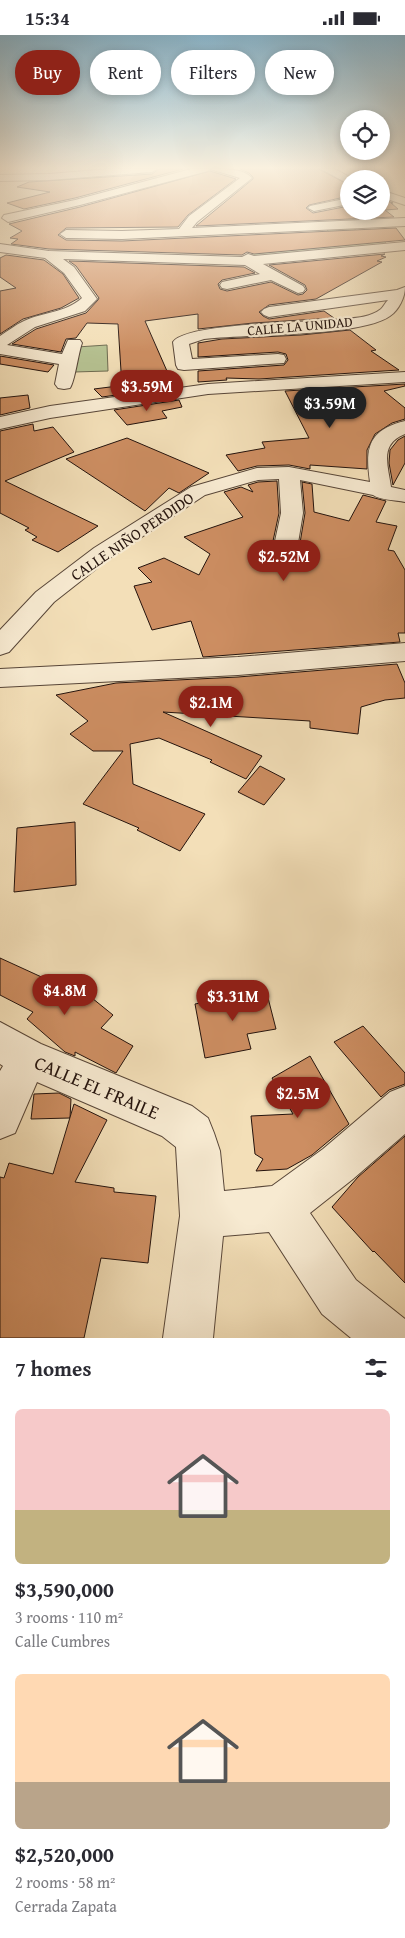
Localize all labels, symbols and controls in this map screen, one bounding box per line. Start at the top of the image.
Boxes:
text: 15:34 [25,4,70,32]
chip: Buy [15,50,80,95]
chip: Rent [90,50,161,95]
chip: Filters [171,50,255,95]
chip: New [265,50,334,95]
map controls [340,110,390,220]
button: locate [340,110,390,160]
button: layers [340,170,390,220]
street label: CALLE LA UNIDAD [246,311,354,341]
pin: $3.59M [106,369,188,412]
text: $3.59M [121,374,173,398]
pin: $3.59M [289,387,371,429]
text: $3.59M [304,391,356,415]
street label: CALLE NIÑO PERDIDO [66,486,199,586]
pin: $2.52M [243,539,325,582]
text: $2.52M [258,544,310,568]
pin: $2.1M [176,685,246,728]
text: $2.1M [189,690,233,714]
pin: $4.8M [30,973,100,1016]
text: $4.8M [43,978,87,1002]
pin: $3.31M [192,979,274,1022]
text: $3.31M [207,984,259,1008]
street label: CALLE EL FRAILE [30,1048,164,1126]
pin: $2.5M [263,1077,333,1119]
text: $2.5M [276,1081,320,1105]
text: 7 homes [15,1353,91,1384]
icon: filters [362,1354,390,1382]
icon: home [158,1441,248,1531]
text: $3,590,000 [15,1574,114,1605]
text: 3 rooms · 110 m² [15,1605,123,1629]
text: Calle Cumbres [15,1629,110,1653]
icon: home [158,1706,248,1796]
text: $2,520,000 [15,1839,114,1870]
text: 2 rooms · 58 m² [15,1870,115,1894]
text: Cerrada Zapata [15,1894,117,1918]

